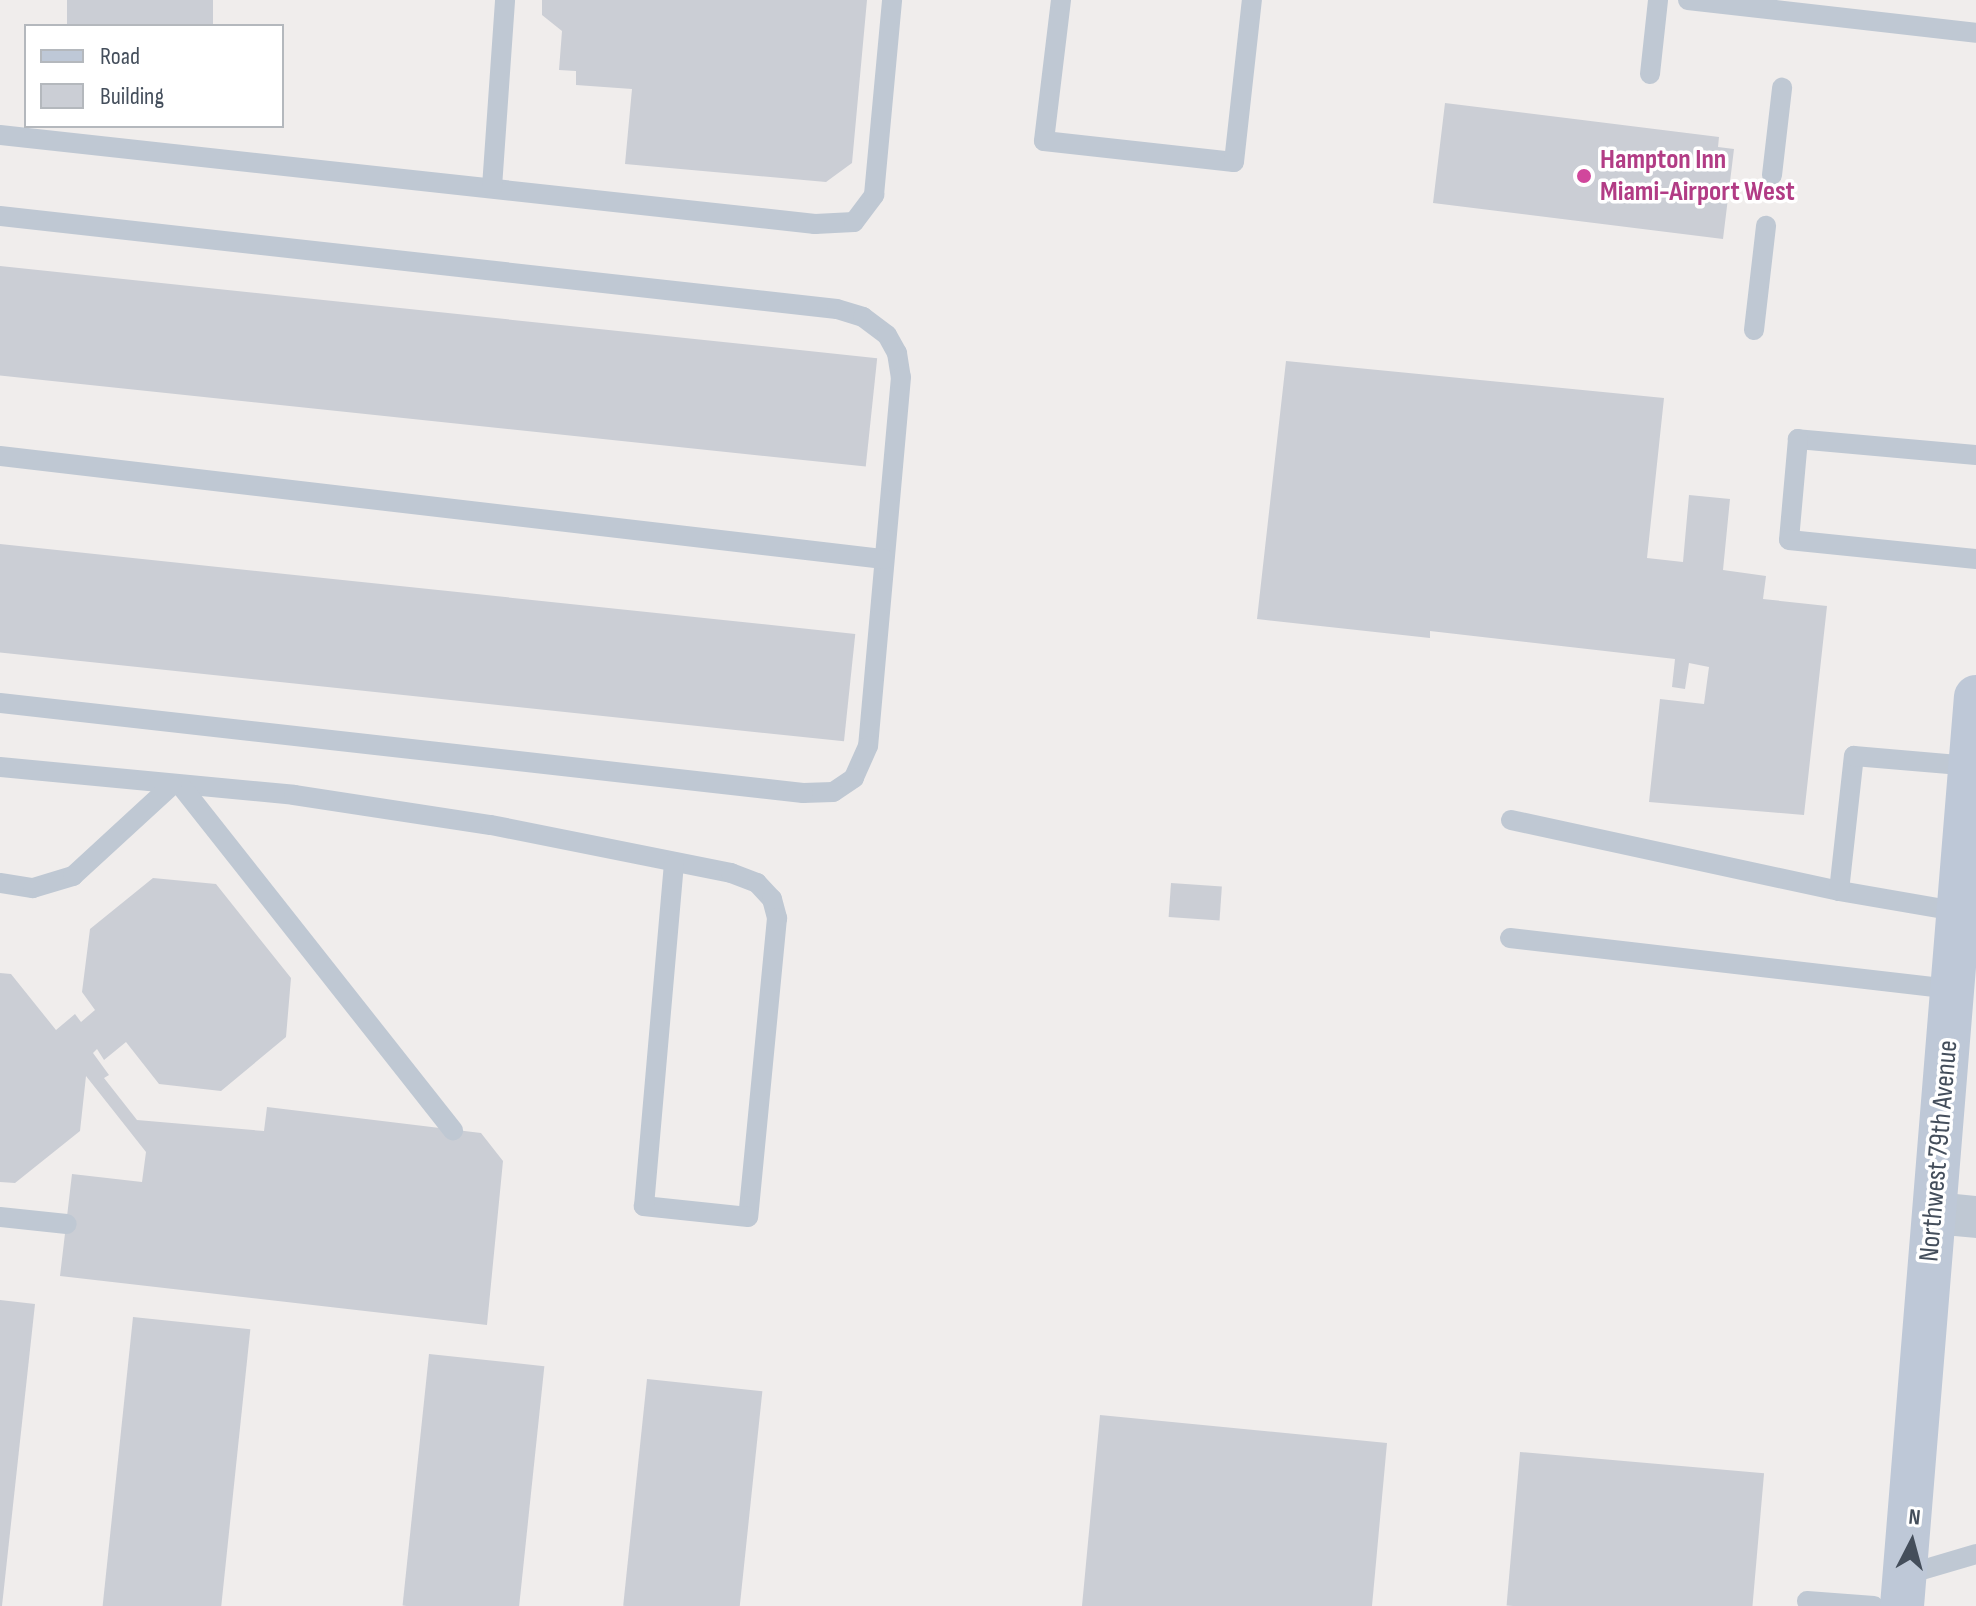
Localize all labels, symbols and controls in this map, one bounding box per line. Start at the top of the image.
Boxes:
legend [24,24,284,128]
text: Road [100,42,140,71]
text: Building [100,82,164,111]
place label: Hampton Inn Miami-Airport West [1600,143,1795,209]
marker: Hampton Inn Miami-Airport West [1575,167,1593,185]
street label: Northwest 79th Avenue [1913,1039,1965,1263]
north arrow [1872,1502,1952,1582]
text: N [1907,1504,1922,1532]

